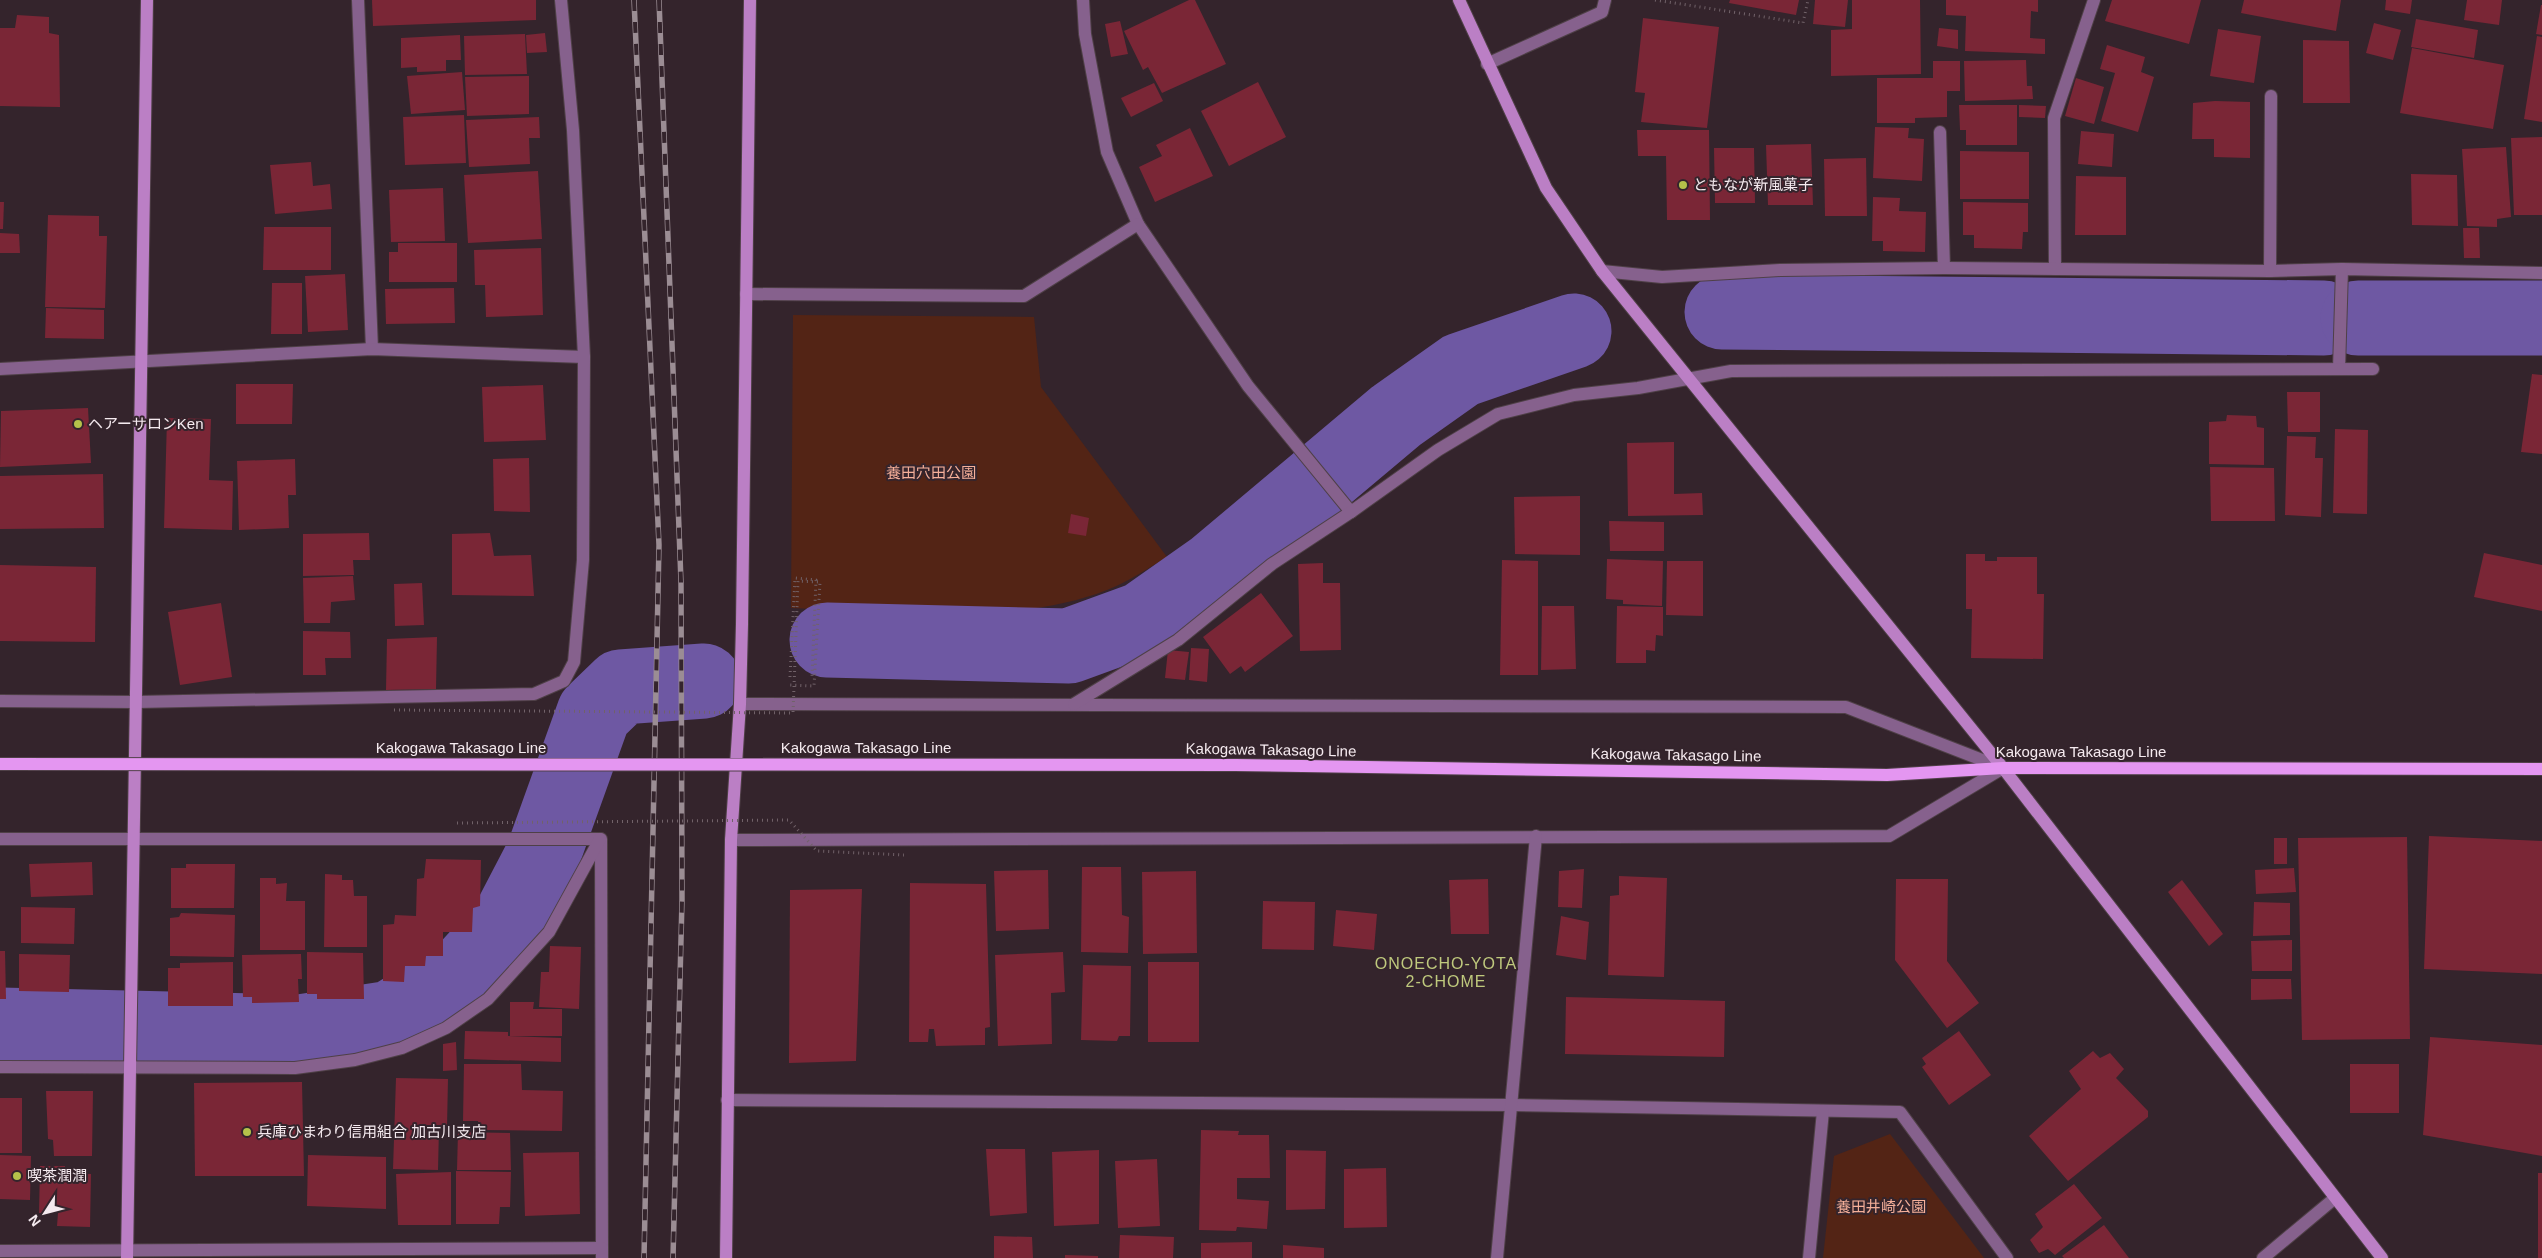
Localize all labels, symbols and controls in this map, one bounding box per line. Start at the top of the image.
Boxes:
place label: ともなが新風菓子 [1693,176,1813,193]
marker: ともなが新風菓子 [1677,179,1689,191]
place label: ヘアーサロンKen [88,415,204,432]
marker: ヘアーサロンKen [72,418,84,430]
park label: 養田穴田公園 [886,464,976,481]
street label: Kakogawa Takasago Line [376,739,546,756]
street label: Kakogawa Takasago Line [781,739,951,756]
street label: Kakogawa Takasago Line [1186,740,1356,759]
street label: Kakogawa Takasago Line [1996,743,2166,760]
street label: Kakogawa Takasago Line [1591,745,1761,764]
district label: ONOECHO-YOTA 2-CHOME [1375,955,1517,990]
place label: 兵庫ひまわり信用組合 加古川支店 [257,1123,486,1140]
marker: 兵庫ひまわり信用組合 加古川支店 [241,1126,253,1138]
place label: 喫茶潤潤 [27,1167,87,1184]
marker: 喫茶潤潤 [11,1170,23,1182]
north arrow [20,1188,70,1238]
park label: 養田井崎公園 [1836,1198,1926,1215]
text: N [25,1212,44,1229]

